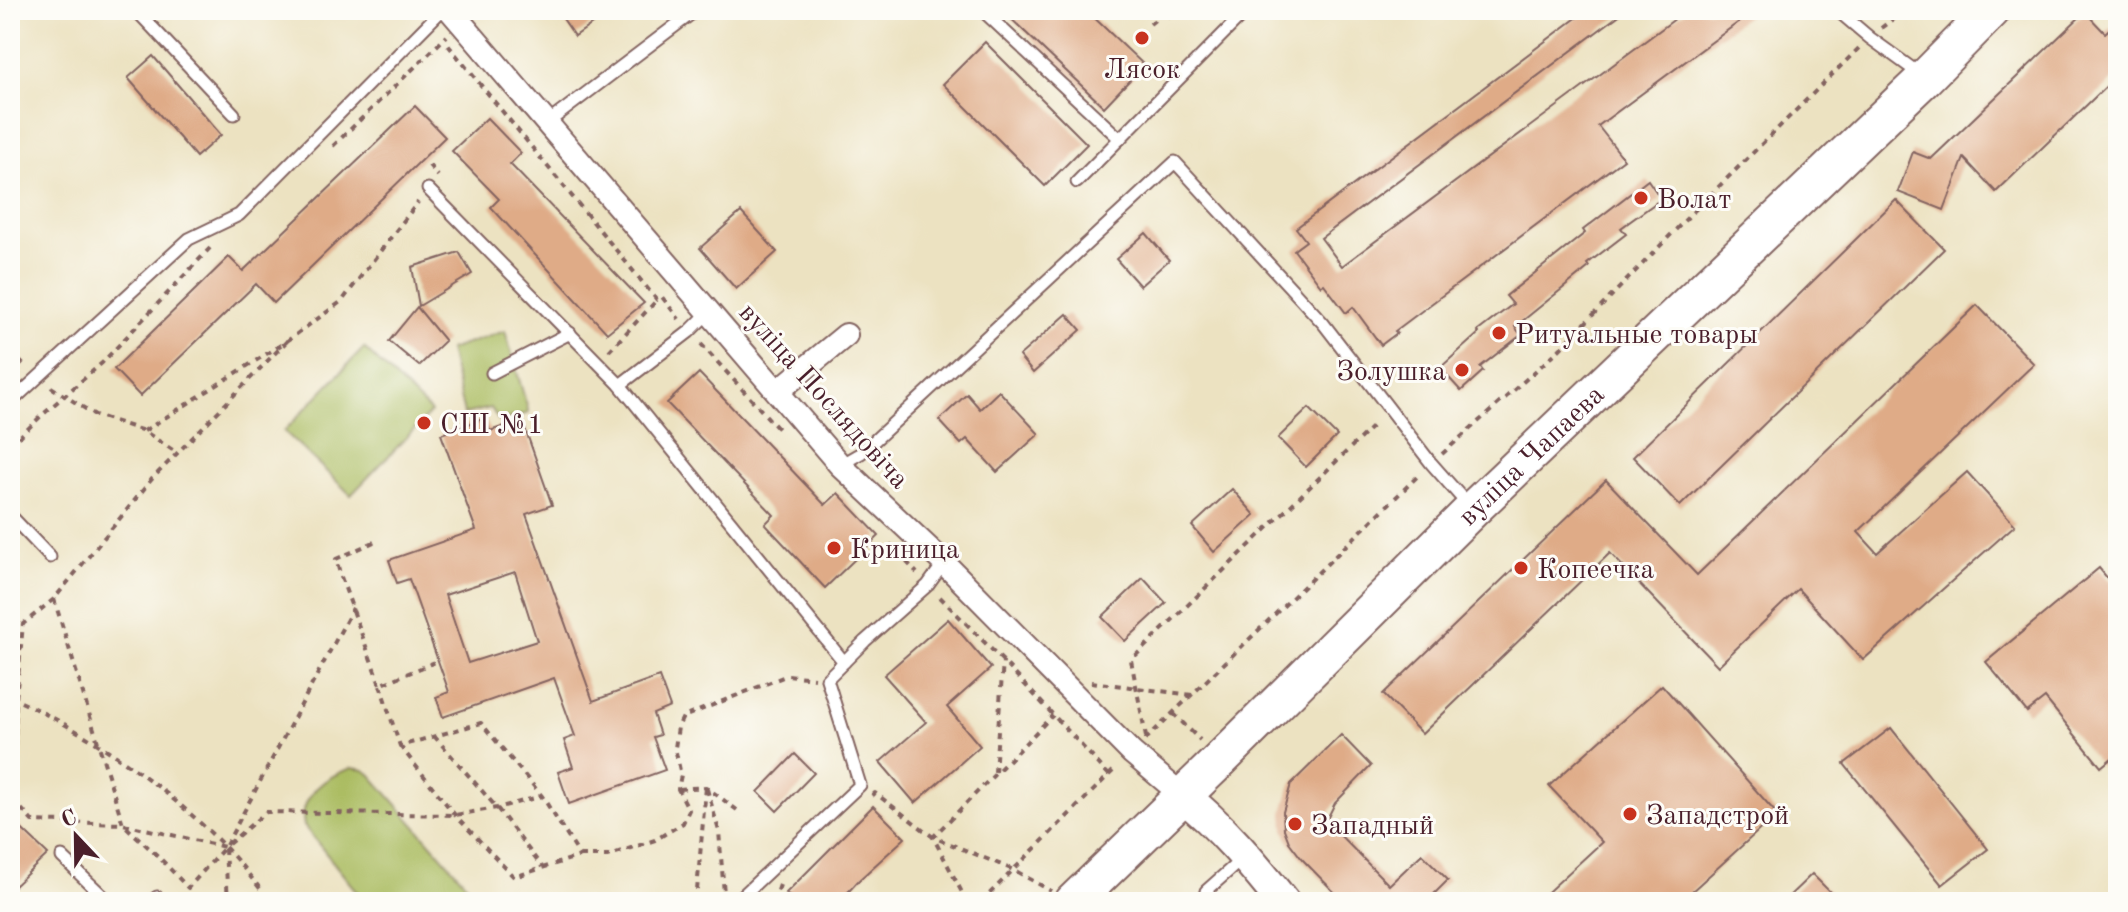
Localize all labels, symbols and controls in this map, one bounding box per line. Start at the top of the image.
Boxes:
marker: Лясок [1133,29,1151,47]
place label: Лясок [1104,57,1180,85]
place label: Волат [1657,187,1731,215]
marker: Волат [1632,189,1650,207]
street label: вуліца Послядовіча [733,299,913,495]
place label: Ритуальные товары [1515,322,1758,350]
marker: Ритуальные товары [1490,324,1508,342]
place label: Золушка [1336,359,1446,387]
marker: Золушка [1453,361,1471,379]
street label: вуліца Чапаева [1454,381,1611,532]
place label: СШ №1 [440,412,544,440]
marker: СШ №1 [415,414,433,432]
place label: Криница [850,537,960,565]
marker: Криница [825,539,843,557]
place label: Копеечка [1537,557,1654,585]
marker: Копеечка [1512,559,1530,577]
north arrow [36,796,116,876]
place label: Западстрой [1646,803,1789,831]
marker: Западстрой [1621,805,1639,823]
text: С [58,806,80,832]
place label: Западный [1311,813,1434,841]
marker: Западный [1286,815,1304,833]

